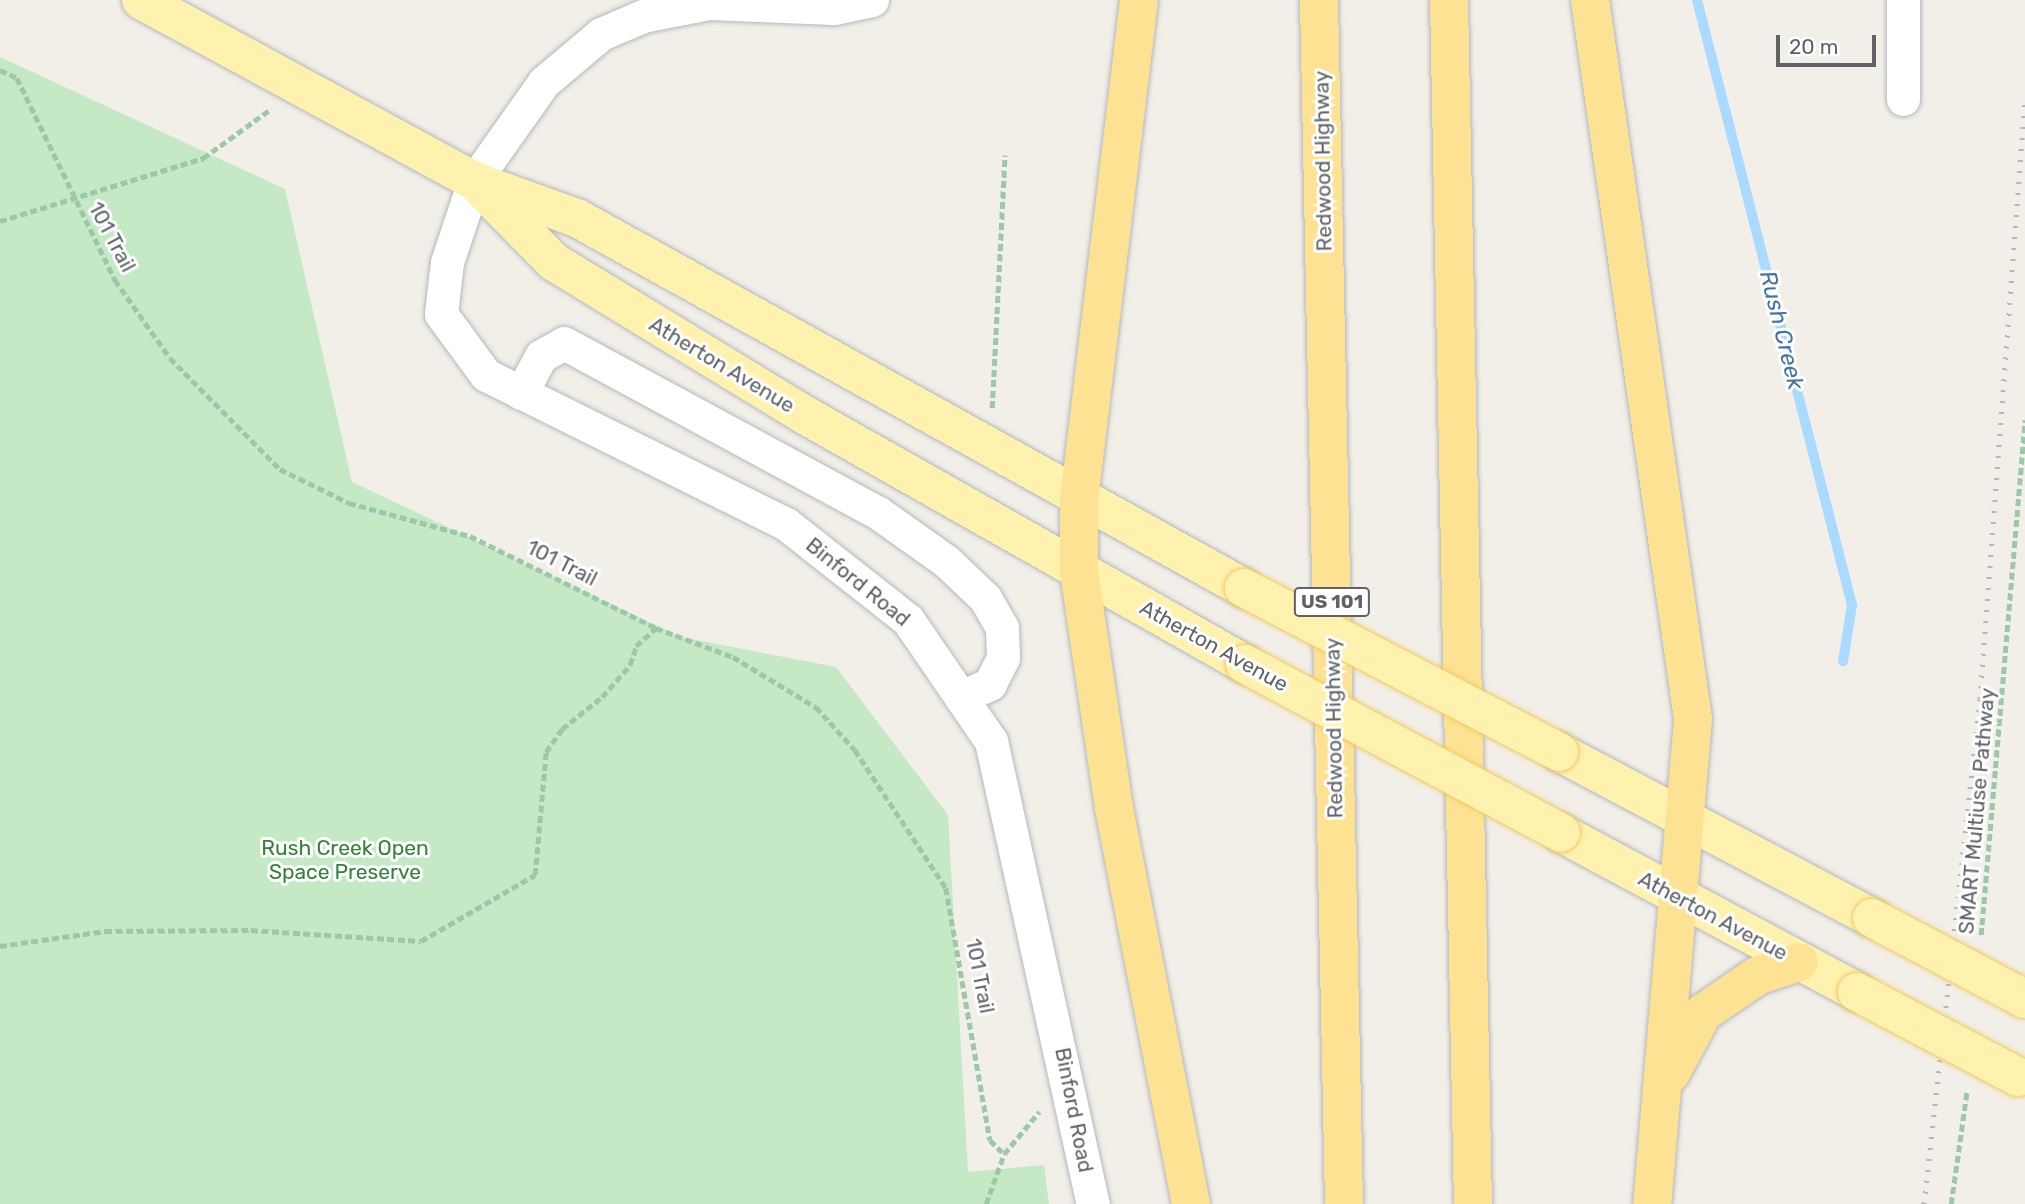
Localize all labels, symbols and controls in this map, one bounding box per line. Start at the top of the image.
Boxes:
scale bar [1780,21,1880,65]
text: 20 m [1789,34,1838,59]
street label: Redwood Highway [1309,70,1337,252]
street label: 101 Trail [83,197,141,277]
water label: Rush Creek [1754,268,1810,392]
street label: Atherton Avenue [644,311,800,419]
street label: Binford Road [801,532,915,632]
street label: 101 Trail [522,534,602,592]
road number: US 101 [1294,586,1370,618]
street label: Atherton Avenue [1135,595,1293,697]
street label: Redwood Highway [1320,637,1348,819]
street label: SMART Multiuse Pathway [1954,686,2000,936]
park label: Rush Creek Open Space Preserve [261,835,429,885]
street label: Atherton Avenue [1634,866,1792,966]
street label: 101 Trail [960,936,1000,1016]
street label: Binford Road [1050,1045,1098,1175]

